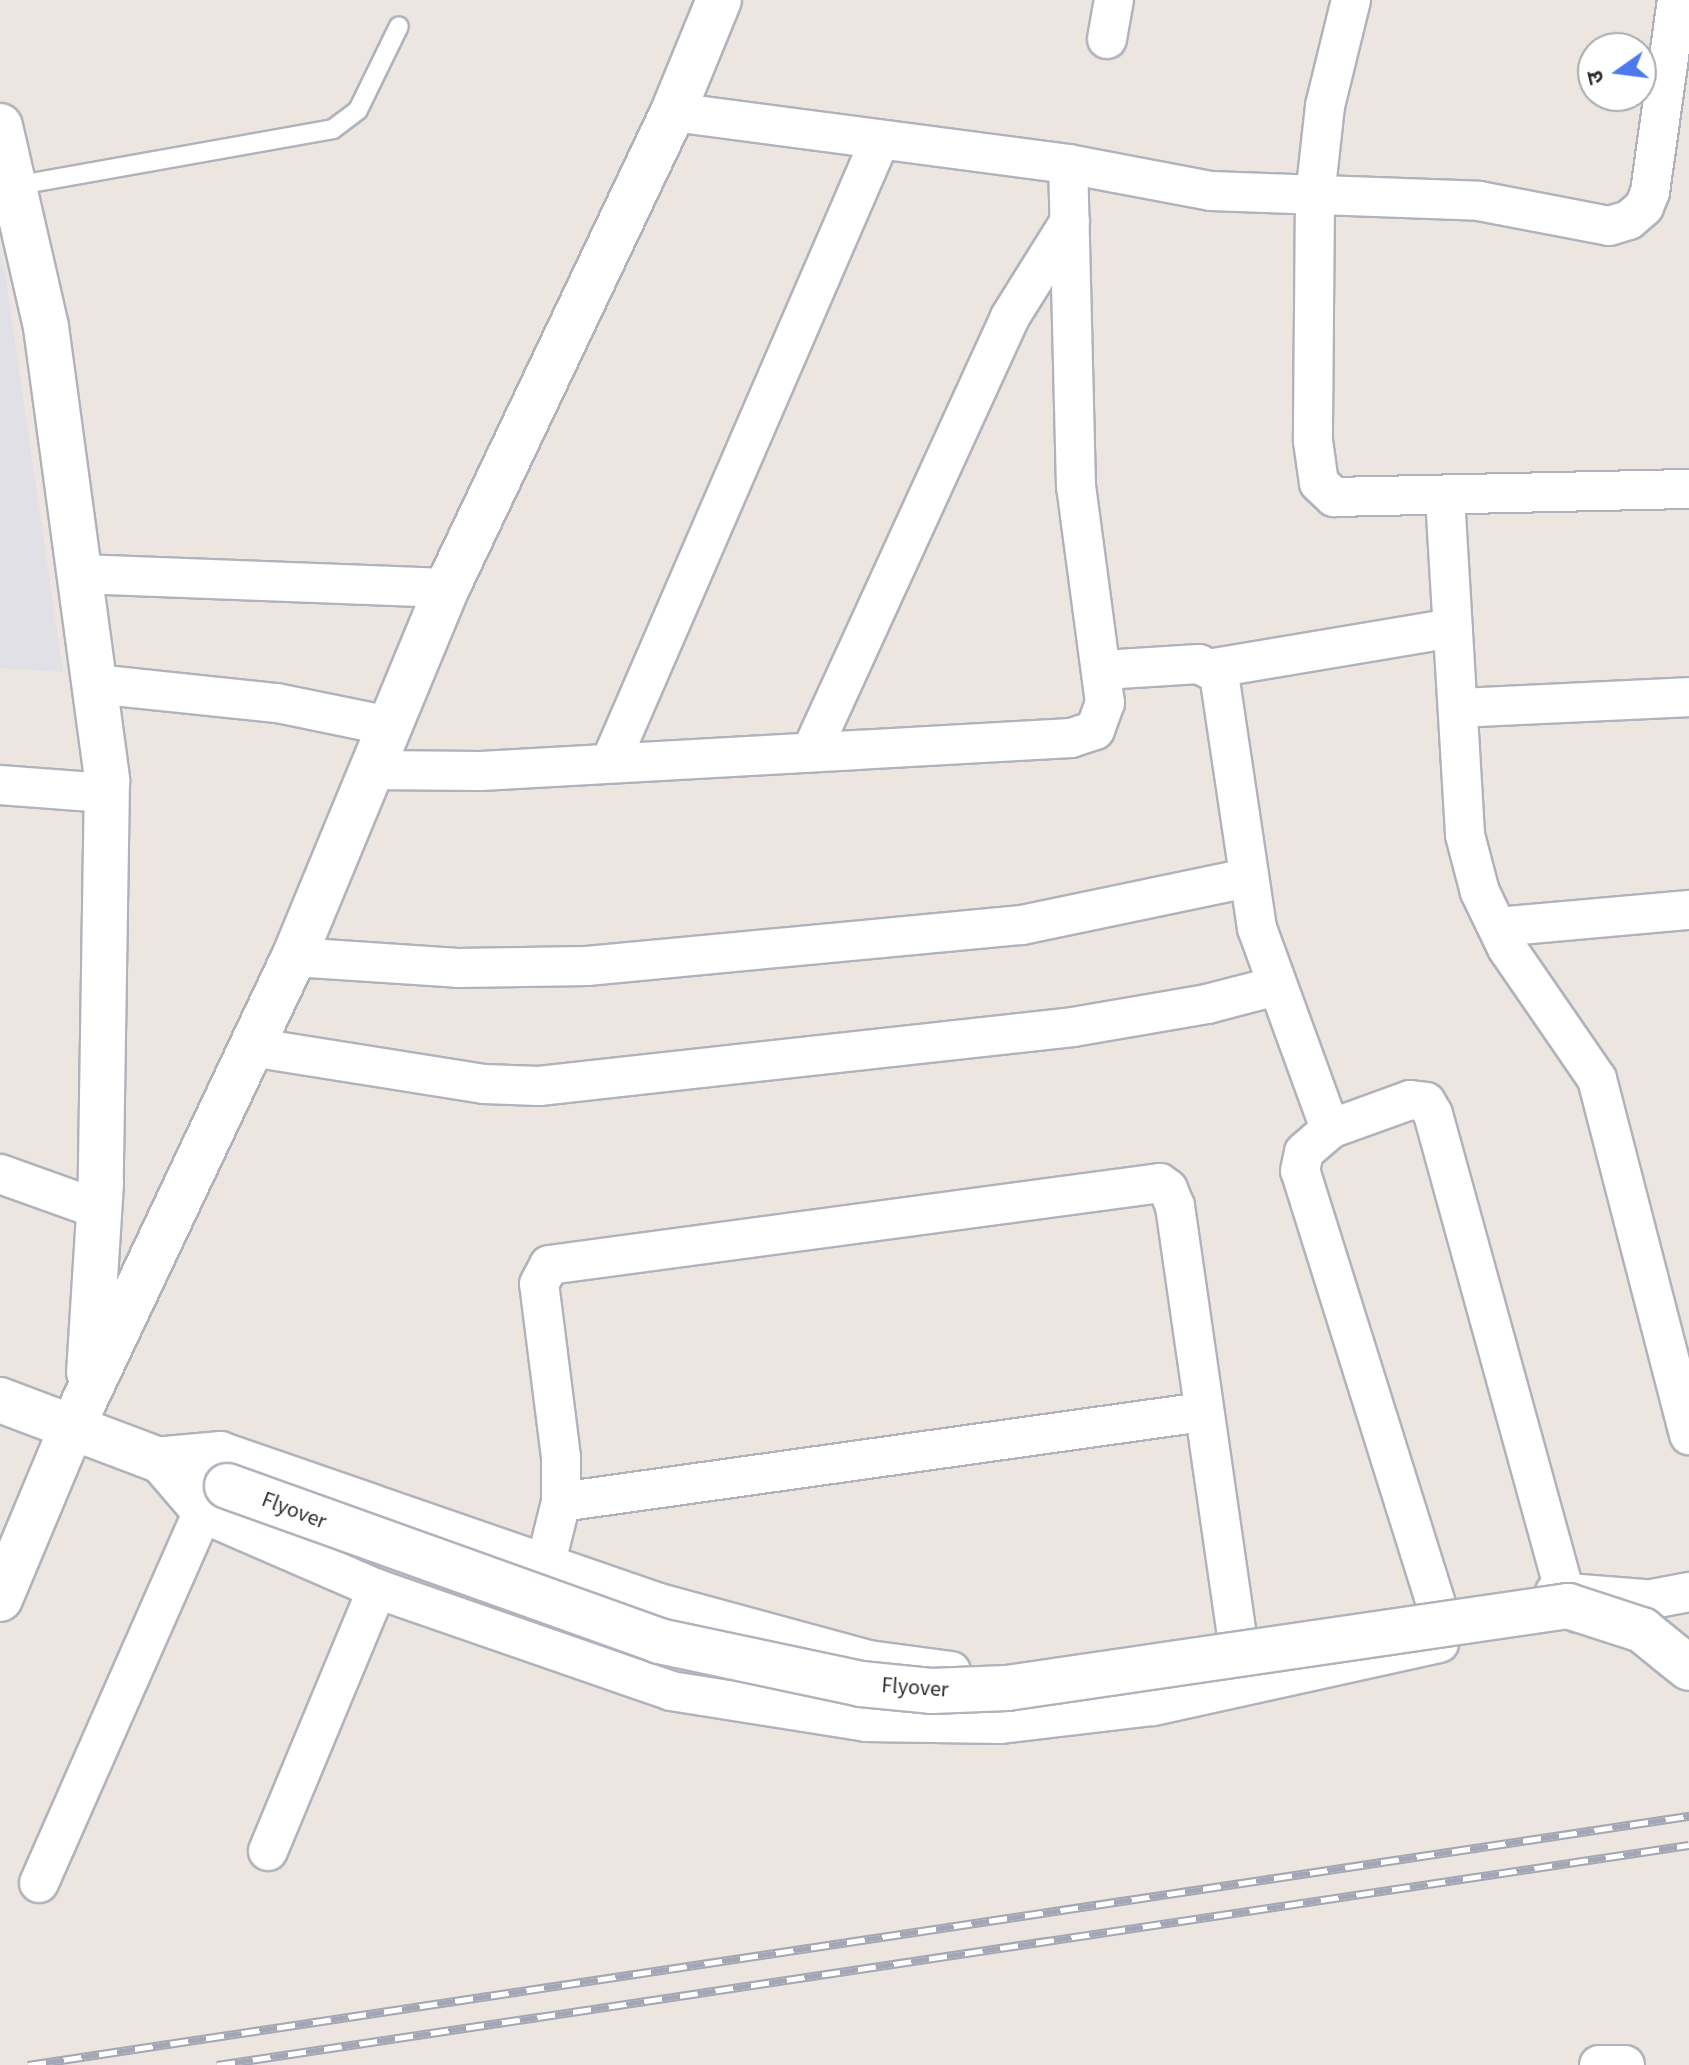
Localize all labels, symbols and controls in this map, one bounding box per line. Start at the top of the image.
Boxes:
north arrow [1577,32,1657,112]
text: उ [1579,67,1613,87]
street label: Flyover [258,1487,330,1535]
street label: Flyover [881,1672,949,1704]

